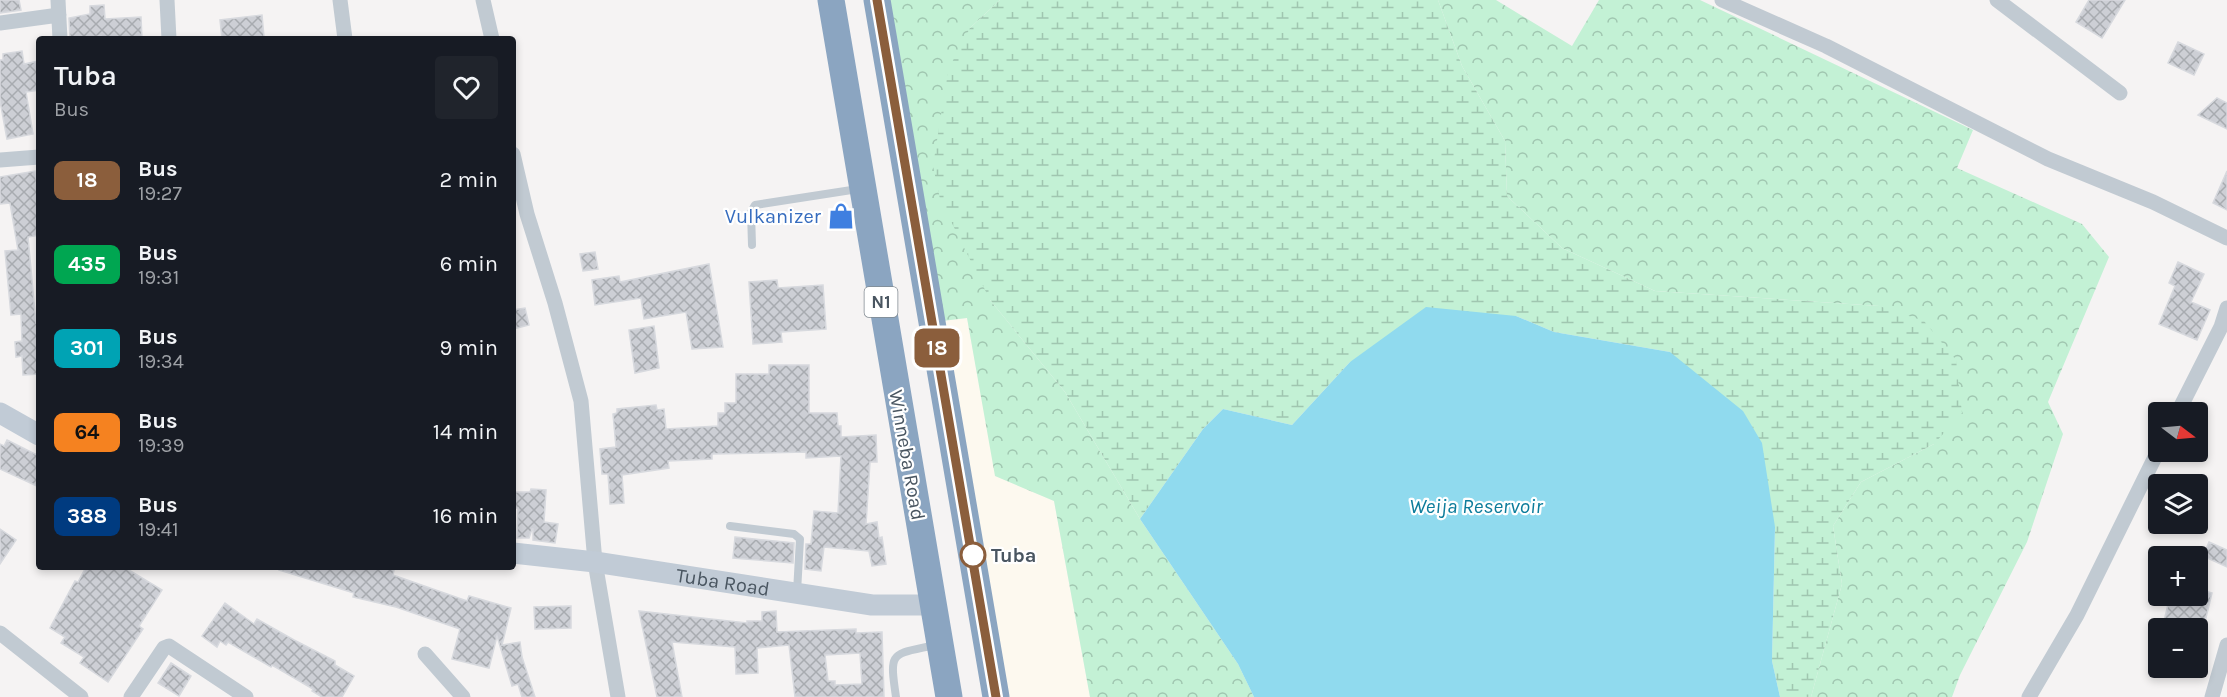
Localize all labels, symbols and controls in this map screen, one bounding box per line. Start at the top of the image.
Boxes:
button: heart [435,56,498,119]
text: Tuba [54,59,117,92]
text: Bus [54,98,89,121]
text: Bus [138,156,178,182]
text: 2 min [440,167,498,193]
text: 18 [76,168,98,192]
text: 19:27 [138,182,182,205]
shop icon: Vulkanizer [826,201,856,231]
place label: Vulkanizer [725,205,822,228]
text: Bus [138,240,178,266]
text: 6 min [440,251,498,277]
text: 435 [68,252,106,276]
text: 19:31 [138,266,179,289]
road number: N1 [864,287,898,317]
text: Bus [138,324,178,350]
line badge: 18 [910,328,964,368]
text: 9 min [440,335,498,361]
text: 301 [70,336,104,360]
text: 18 [926,336,948,360]
text: 19:34 [138,350,184,373]
street label: Winneba Road [884,388,930,522]
north arrow [2148,402,2208,462]
map controls [2148,402,2208,678]
text: Bus [138,408,178,434]
text: 14 min [433,419,498,445]
text: 64 [74,420,100,444]
text: 19:39 [138,434,184,457]
button: layers [2148,474,2208,534]
text: Bus [138,492,178,518]
water label: Weija Reservoir [1409,494,1544,518]
text: 16 min [432,503,498,529]
text: 388 [67,504,107,528]
text: 19:41 [138,518,179,541]
marker: Tuba [960,542,986,568]
place label: Tuba [991,544,1037,567]
button: + [2148,546,2208,606]
street label: Tuba Road [675,563,771,600]
button: − [2148,618,2208,678]

